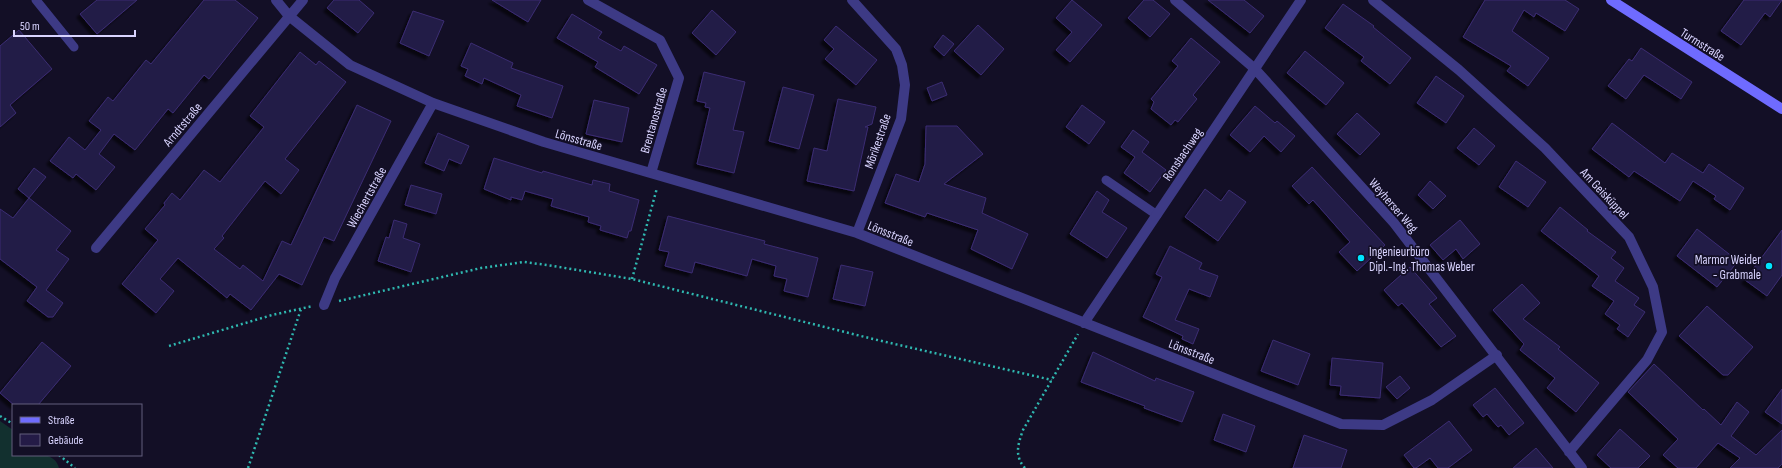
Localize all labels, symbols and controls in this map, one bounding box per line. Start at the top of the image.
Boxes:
scale bar [14,12,135,38]
text: 50 m [20,19,40,34]
street label: Turmstraße [1677,25,1728,65]
street label: Brentanostraße [637,85,671,155]
street label: Arndtstraße [159,99,206,151]
street label: Mörikestraße [861,112,895,171]
street label: Ronsbachweg [1159,125,1206,184]
street label: Lönsstraße [553,126,604,154]
street label: Wiechertstraße [343,164,390,231]
street label: Am Geisküppel [1576,164,1632,222]
street label: Weyherser Weg [1365,175,1421,236]
street label: Lönsstraße [865,218,916,250]
place label: Ingenieurbüro Dipl.-Ing. Thomas Weber [1369,244,1475,275]
place label: Marmor Weider - Grabmale [1695,252,1761,283]
marker: Ingenieurbüro Dipl.-Ing. Thomas Weber [1356,253,1366,263]
marker: Marmor Weider - Grabmale [1764,261,1774,271]
street label: Lönsstraße [1166,336,1217,368]
legend [12,404,142,456]
text: Straße [48,413,75,428]
text: Gebäude [48,433,83,448]

